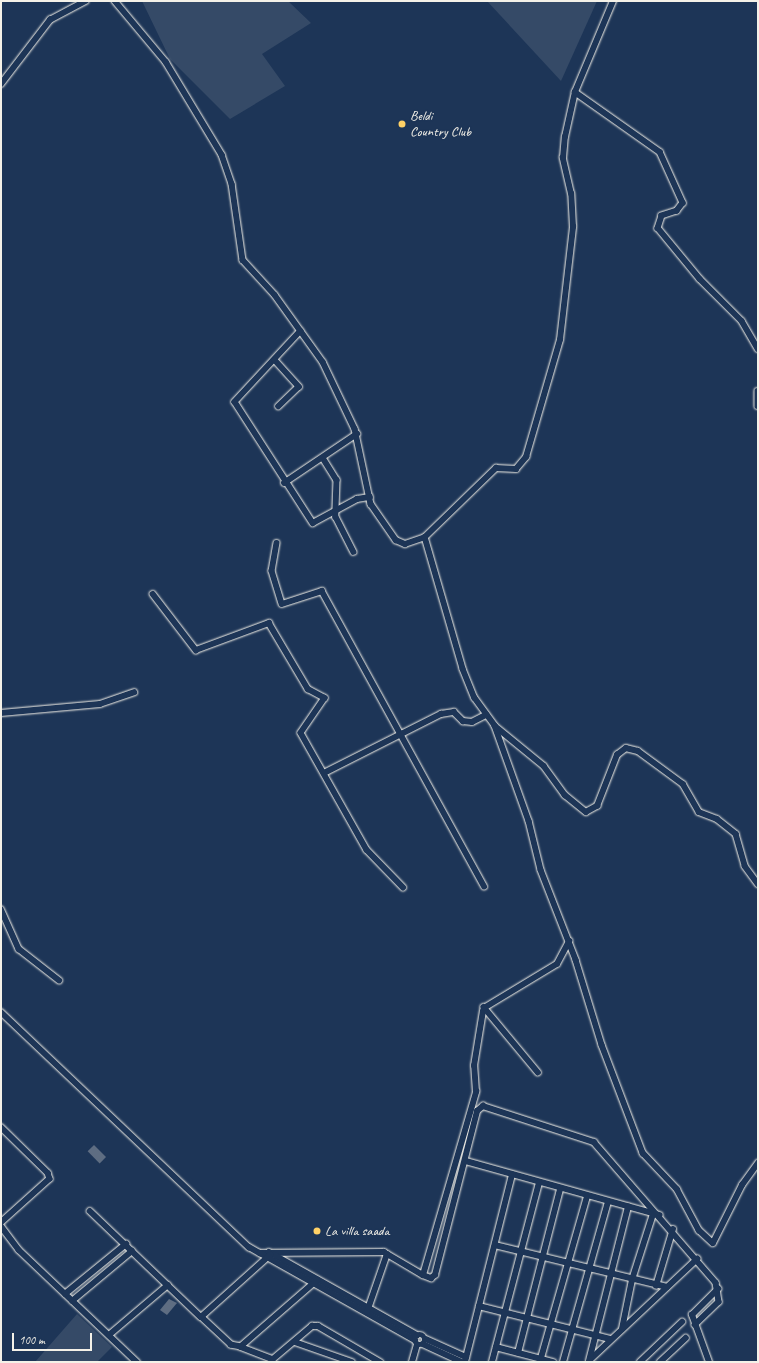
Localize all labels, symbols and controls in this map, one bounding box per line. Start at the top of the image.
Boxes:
place label: Beldi Country Club [410,108,471,140]
marker: Beldi Country Club [397,119,407,129]
place label: La villa saada [325,1223,389,1239]
marker: La villa saada [312,1226,322,1236]
scale bar [14,1325,94,1351]
text: 100 m [19,1332,45,1348]

